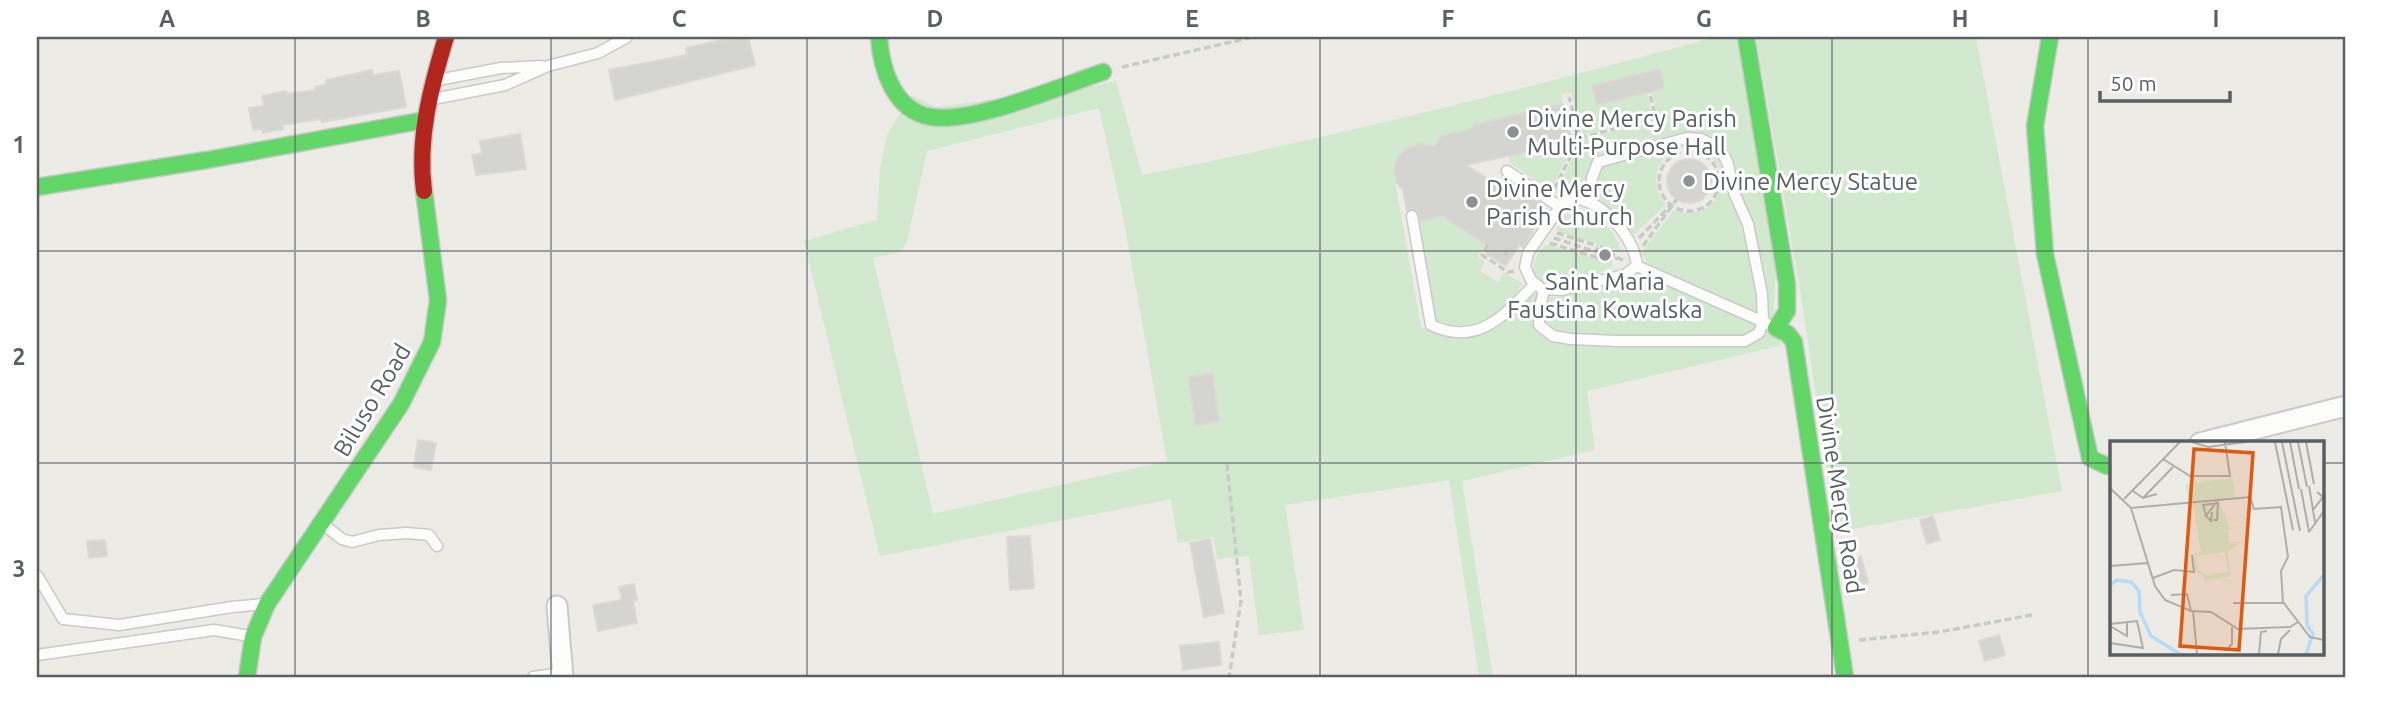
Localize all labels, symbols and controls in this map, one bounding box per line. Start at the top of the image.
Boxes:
text: A [159,6,175,31]
text: B [415,6,431,31]
text: C [672,6,687,31]
text: D [927,6,943,31]
text: E [1185,6,1199,31]
text: F [1442,6,1455,31]
text: G [1696,6,1712,31]
text: H [1952,6,1968,31]
text: I [2213,6,2219,31]
scale bar [2100,60,2229,104]
text: 50 m [2110,71,2157,95]
place label: Divine Mercy Parish Multi-Purpose Hall [1527,105,1737,160]
marker: Divine Mercy Parish Multi-Purpose Hall [1505,124,1521,140]
text: 1 [13,132,25,157]
place label: Divine Mercy Statue [1703,168,1918,195]
marker: Divine Mercy Statue [1681,173,1697,189]
place label: Divine Mercy Parish Church [1486,175,1633,230]
marker: Divine Mercy Parish Church [1464,194,1480,210]
marker: Saint Maria Faustina Kowalska [1597,247,1613,263]
place label: Saint Maria Faustina Kowalska [1507,268,1703,323]
street label: Biluso Road [328,339,416,461]
text: 2 [13,344,25,369]
street label: Divine Mercy Road [1811,394,1869,596]
inset map [2110,441,2324,654]
text: 3 [13,556,25,581]

